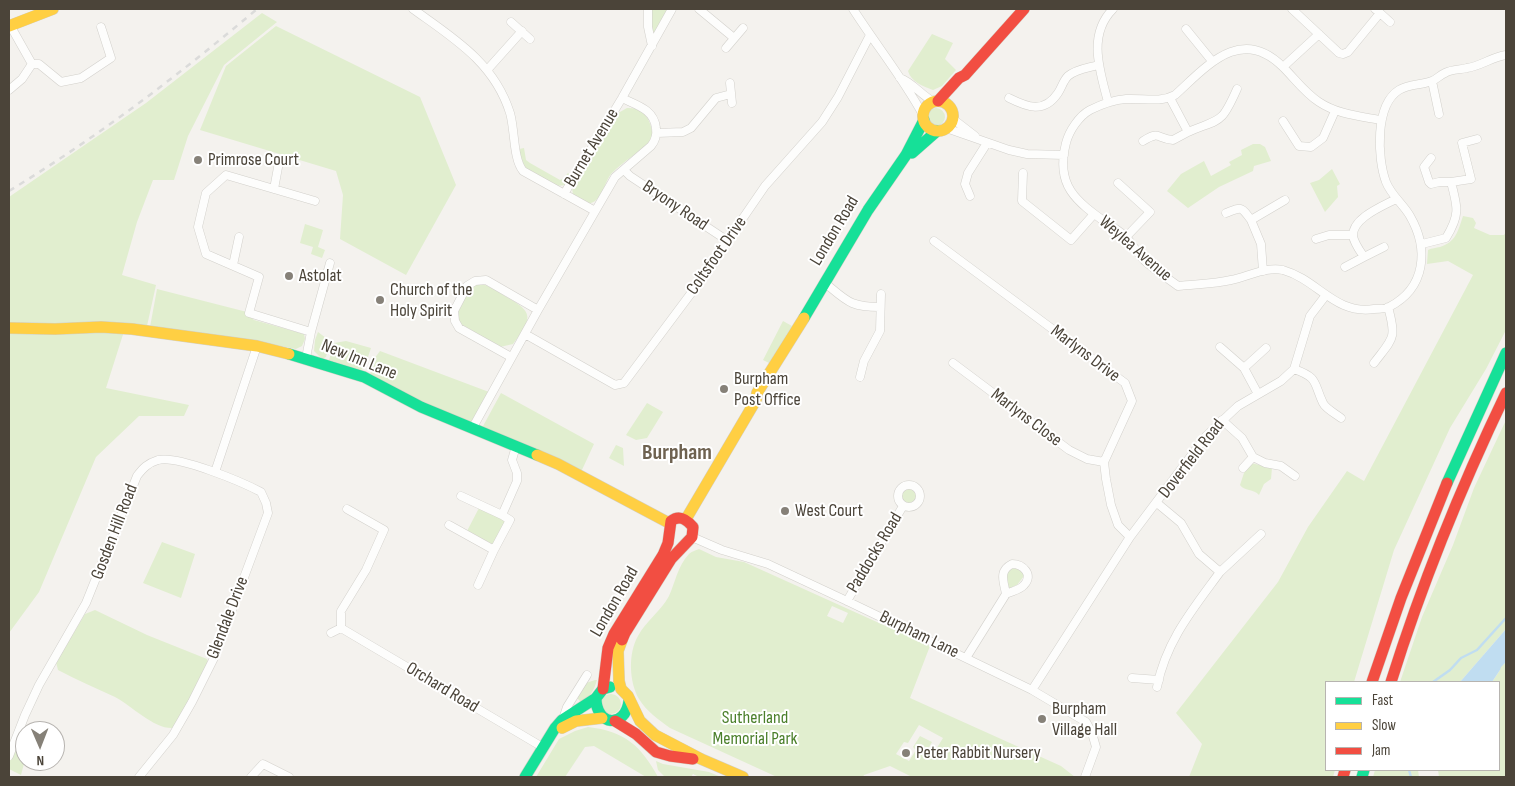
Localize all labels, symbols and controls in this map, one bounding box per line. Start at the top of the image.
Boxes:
street label: Burnet Avenue [560,105,624,191]
place label: Primrose Court [208,149,299,171]
marker: Primrose Court [192,154,204,166]
street label: Bryony Road [638,176,712,236]
street label: London Road [806,192,864,270]
street label: Weylea Avenue [1094,211,1176,287]
street label: Coltsfoot Drive [682,213,752,299]
place label: Astolat [299,265,342,287]
marker: Astolat [283,270,295,282]
place label: Church of the Holy Spirit [390,279,473,322]
marker: Church of the Holy Spirit [374,294,386,306]
street label: Marlyns Drive [1046,321,1124,387]
street label: New Inn Lane [318,335,400,385]
place label: Burpham Post Office [734,368,801,410]
marker: Burpham Post Office [718,383,730,395]
street label: Marlyns Close [986,384,1066,452]
street label: Doverfield Road [1154,415,1230,503]
district label: Burpham [642,440,712,466]
street label: Gosden Hill Road [87,481,143,583]
place label: West Court [795,500,863,522]
marker: West Court [779,505,791,517]
street label: Paddocks Road [843,509,907,597]
street label: London Road [586,563,644,641]
street label: Glendale Drive [202,574,254,662]
street label: Burpham Lane [876,607,962,663]
street label: Orchard Road [402,658,482,718]
legend [1325,681,1500,771]
text: Fast [1372,691,1393,710]
place label: Burpham Village Hall [1052,698,1117,741]
park label: Sutherland Memorial Park [713,707,797,750]
marker: Burpham Village Hall [1036,713,1048,725]
text: Slow [1372,716,1396,735]
north arrow [15,721,65,771]
text: Jam [1372,741,1390,760]
place label: Peter Rabbit Nursery [916,742,1041,764]
marker: Peter Rabbit Nursery [900,747,912,759]
text: N [36,752,44,769]

